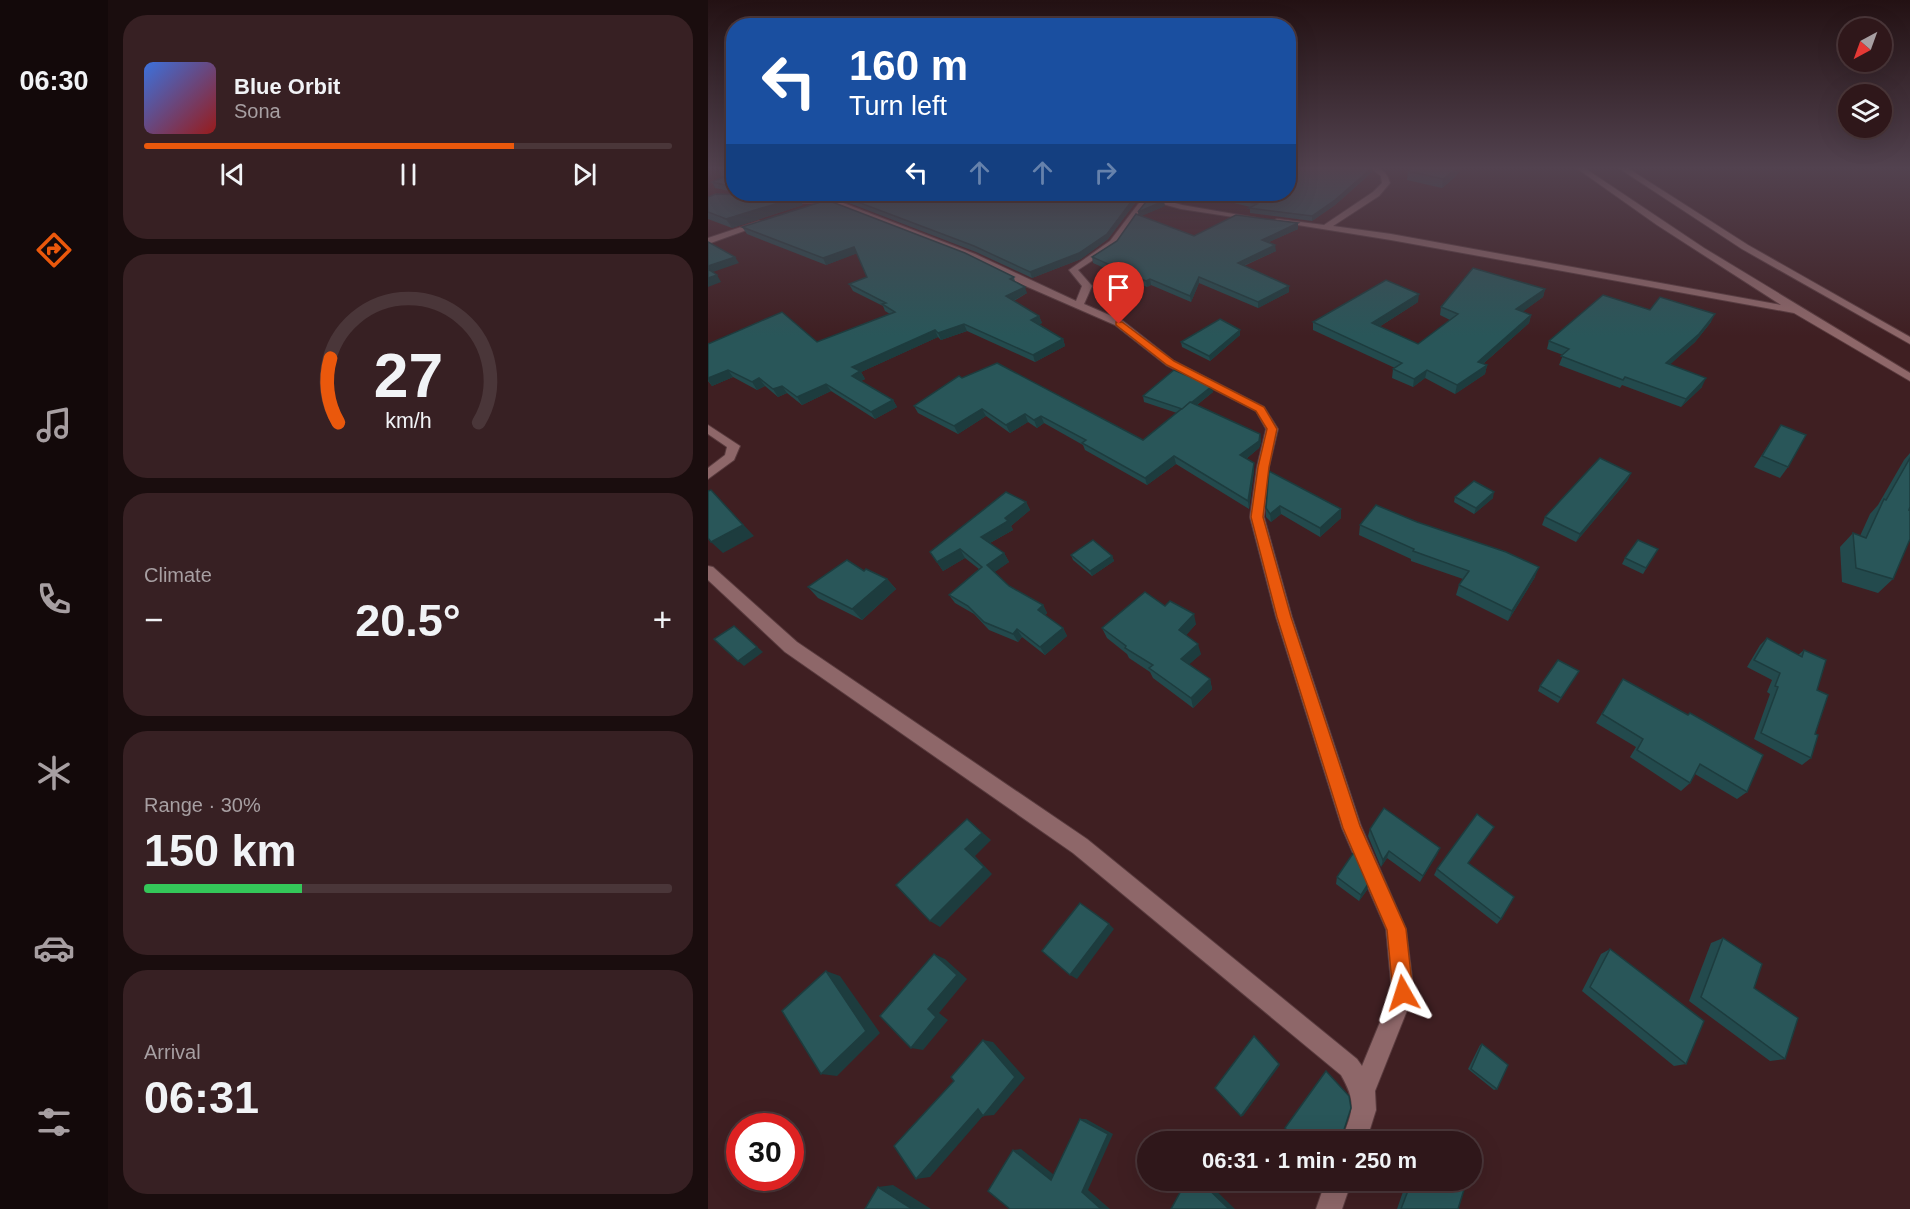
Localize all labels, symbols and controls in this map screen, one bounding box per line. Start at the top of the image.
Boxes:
north arrow [1838,18,1892,72]
map controls [1838,18,1892,138]
icon: left [750,42,828,120]
text: 160 m [849,42,968,89]
text: 06:30 [19,66,89,96]
text: Blue Orbit [234,74,340,99]
button: layers [1838,84,1892,138]
text: Turn left [849,91,947,121]
text: Sona [234,100,281,122]
icon: left [900,156,933,189]
icon: ahead [963,156,996,189]
icon: ahead [1026,156,1059,189]
icon: right [1089,156,1122,189]
icon: previous [216,158,249,191]
icon: pause [392,158,425,191]
icon: next [568,158,601,191]
icon: directions [33,229,75,271]
pin [1093,262,1144,324]
icon: arrive [1102,271,1135,304]
text: 27 [373,341,443,410]
icon: music [33,404,75,446]
text: km/h [385,409,431,433]
text: Climate [144,564,212,586]
icon: phone [33,578,75,620]
text: 20.5° [355,595,461,646]
text: − [144,601,163,638]
text: + [653,601,672,638]
icon: climate [33,752,75,794]
text: Range · 30% [144,794,261,816]
text: 150 km [144,825,297,876]
icon: car [33,927,75,969]
position arrow [1371,961,1435,1025]
text: Arrival [144,1041,201,1063]
text: 06:31 [144,1072,259,1123]
icon: filters [33,1101,75,1143]
speed limit sign: 30 [726,1113,804,1191]
text: 06:31 · 1 min · 250 m [1202,1148,1417,1173]

